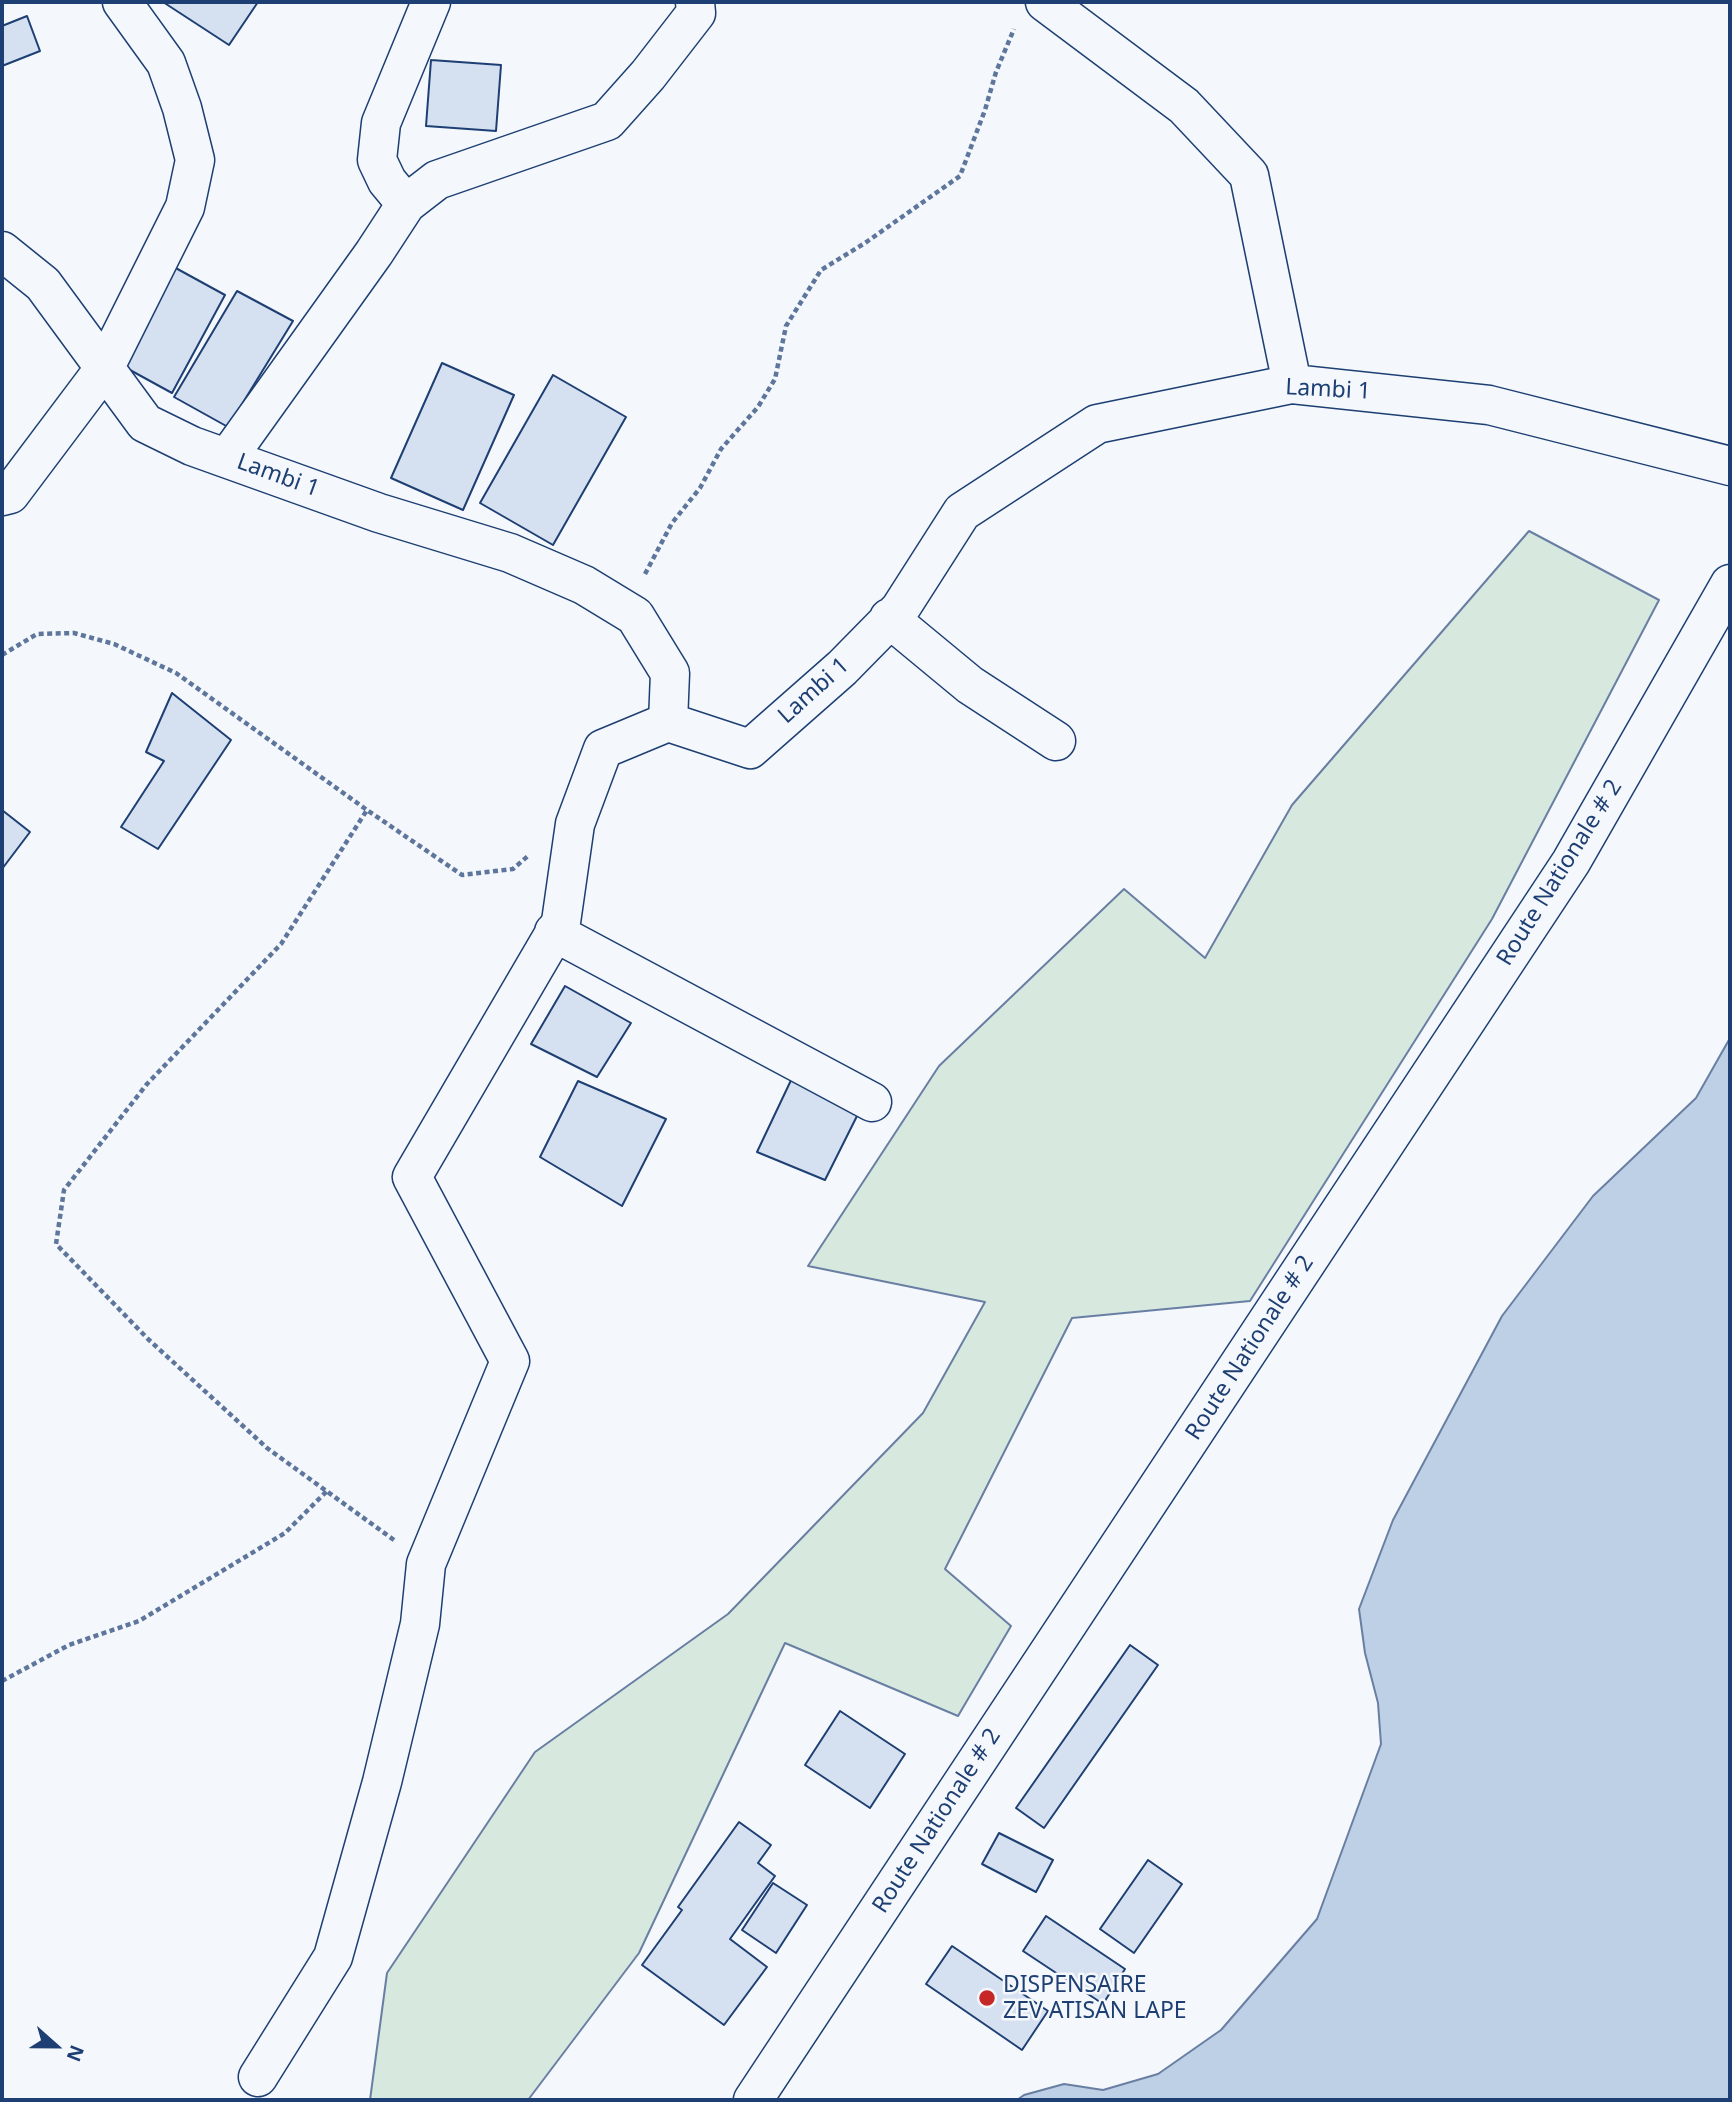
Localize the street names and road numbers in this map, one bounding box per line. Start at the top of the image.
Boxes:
street label: Lambi 1 [1284,374,1372,406]
street label: Lambi 1 [233,448,323,504]
street label: Lambi 1 [773,652,855,730]
street label: Route Nationale # 2 [1492,775,1628,971]
street label: Route Nationale # 2 [1180,1251,1320,1445]
street label: Route Nationale # 2 [867,1724,1007,1918]

